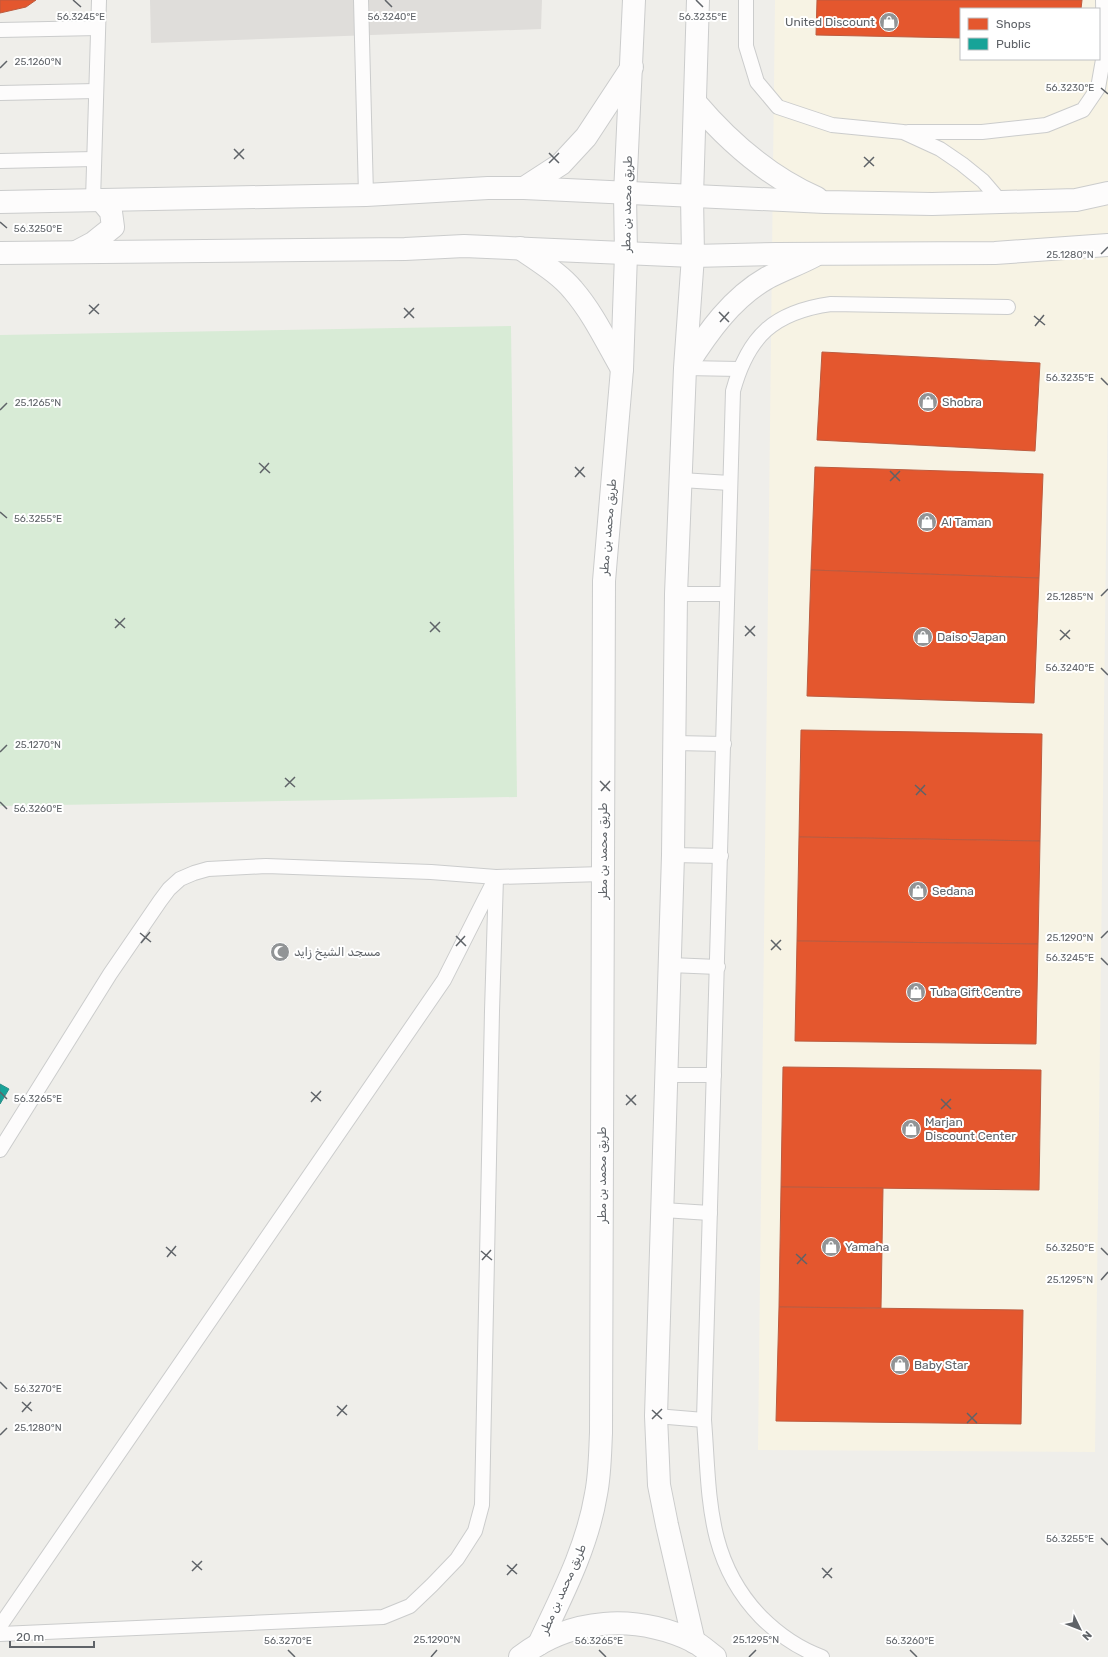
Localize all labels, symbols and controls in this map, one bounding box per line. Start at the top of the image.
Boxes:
legend [960,8,1100,60]
text: 56.3245°E [57,11,105,23]
text: 56.3240°E [368,11,416,23]
text: 56.3235°E [679,11,727,23]
shop icon: United Discount [878,11,900,33]
place label: United Discount [785,15,875,29]
text: Shops [996,17,1031,31]
text: Public [996,37,1031,51]
text: 25.1260°N [15,56,62,68]
text: 56.3230°E [1046,82,1094,94]
street label: طريق محمد بن مطر [619,155,636,254]
text: 56.3250°E [14,223,62,235]
text: 25.1280°N [1046,249,1094,261]
text: 56.3235°E [1046,372,1094,384]
shop icon: Shobra [917,391,939,413]
place label: Shobra [942,395,982,409]
text: 25.1265°N [15,397,61,409]
street label: طريق محمد بن مطر [597,478,620,577]
shop icon: Al Taman [916,511,938,533]
text: 56.3255°E [14,513,62,525]
place label: Al Taman [941,515,992,529]
text: 25.1285°N [1047,591,1093,603]
shop icon: Daiso Japan [912,626,934,648]
place label: Daiso Japan [937,630,1006,644]
text: 56.3240°E [1046,662,1094,674]
text: 25.1270°N [15,739,61,751]
text: 56.3260°E [14,803,62,815]
street label: طريق محمد بن مطر [596,803,611,900]
shop icon: Sedana [907,880,929,902]
place label: Sedana [932,884,974,898]
text: 25.1290°N [1047,932,1093,944]
mosque icon: مسجد الشيخ زايد [269,941,291,963]
place label: مسجد الشيخ زايد [294,945,381,961]
text: 56.3245°E [1046,952,1094,964]
shop icon: Tuba Gift Centre [905,981,927,1003]
place label: Tuba Gift Centre [930,985,1021,999]
text: 56.3265°E [14,1093,62,1105]
place label: Marjan Discount Center [925,1115,1016,1143]
shop icon: Marjan Discount Center [900,1118,922,1140]
street label: طريق محمد بن مطر [595,1127,610,1224]
shop icon: Yamaha [820,1236,842,1258]
place label: Yamaha [845,1240,889,1254]
text: 56.3250°E [1046,1242,1094,1254]
text: 25.1295°N [1047,1274,1093,1286]
shop icon: Baby Star [889,1354,911,1376]
place label: Baby Star [914,1358,969,1372]
text: 56.3270°E [14,1383,62,1395]
text: 25.1280°N [14,1422,62,1434]
text: 56.3255°E [1046,1533,1094,1545]
street label: طريق محمد بن مطر [536,1542,590,1637]
north arrow [1060,1609,1100,1649]
scale bar [10,1623,94,1649]
text: N [1079,1628,1094,1643]
text: 20 m [16,1630,44,1644]
text: 25.1290°N [414,1634,460,1646]
text: 25.1295°N [733,1634,779,1646]
text: 56.3270°E [264,1635,312,1647]
text: 56.3265°E [575,1635,623,1647]
text: 56.3260°E [886,1635,934,1647]

